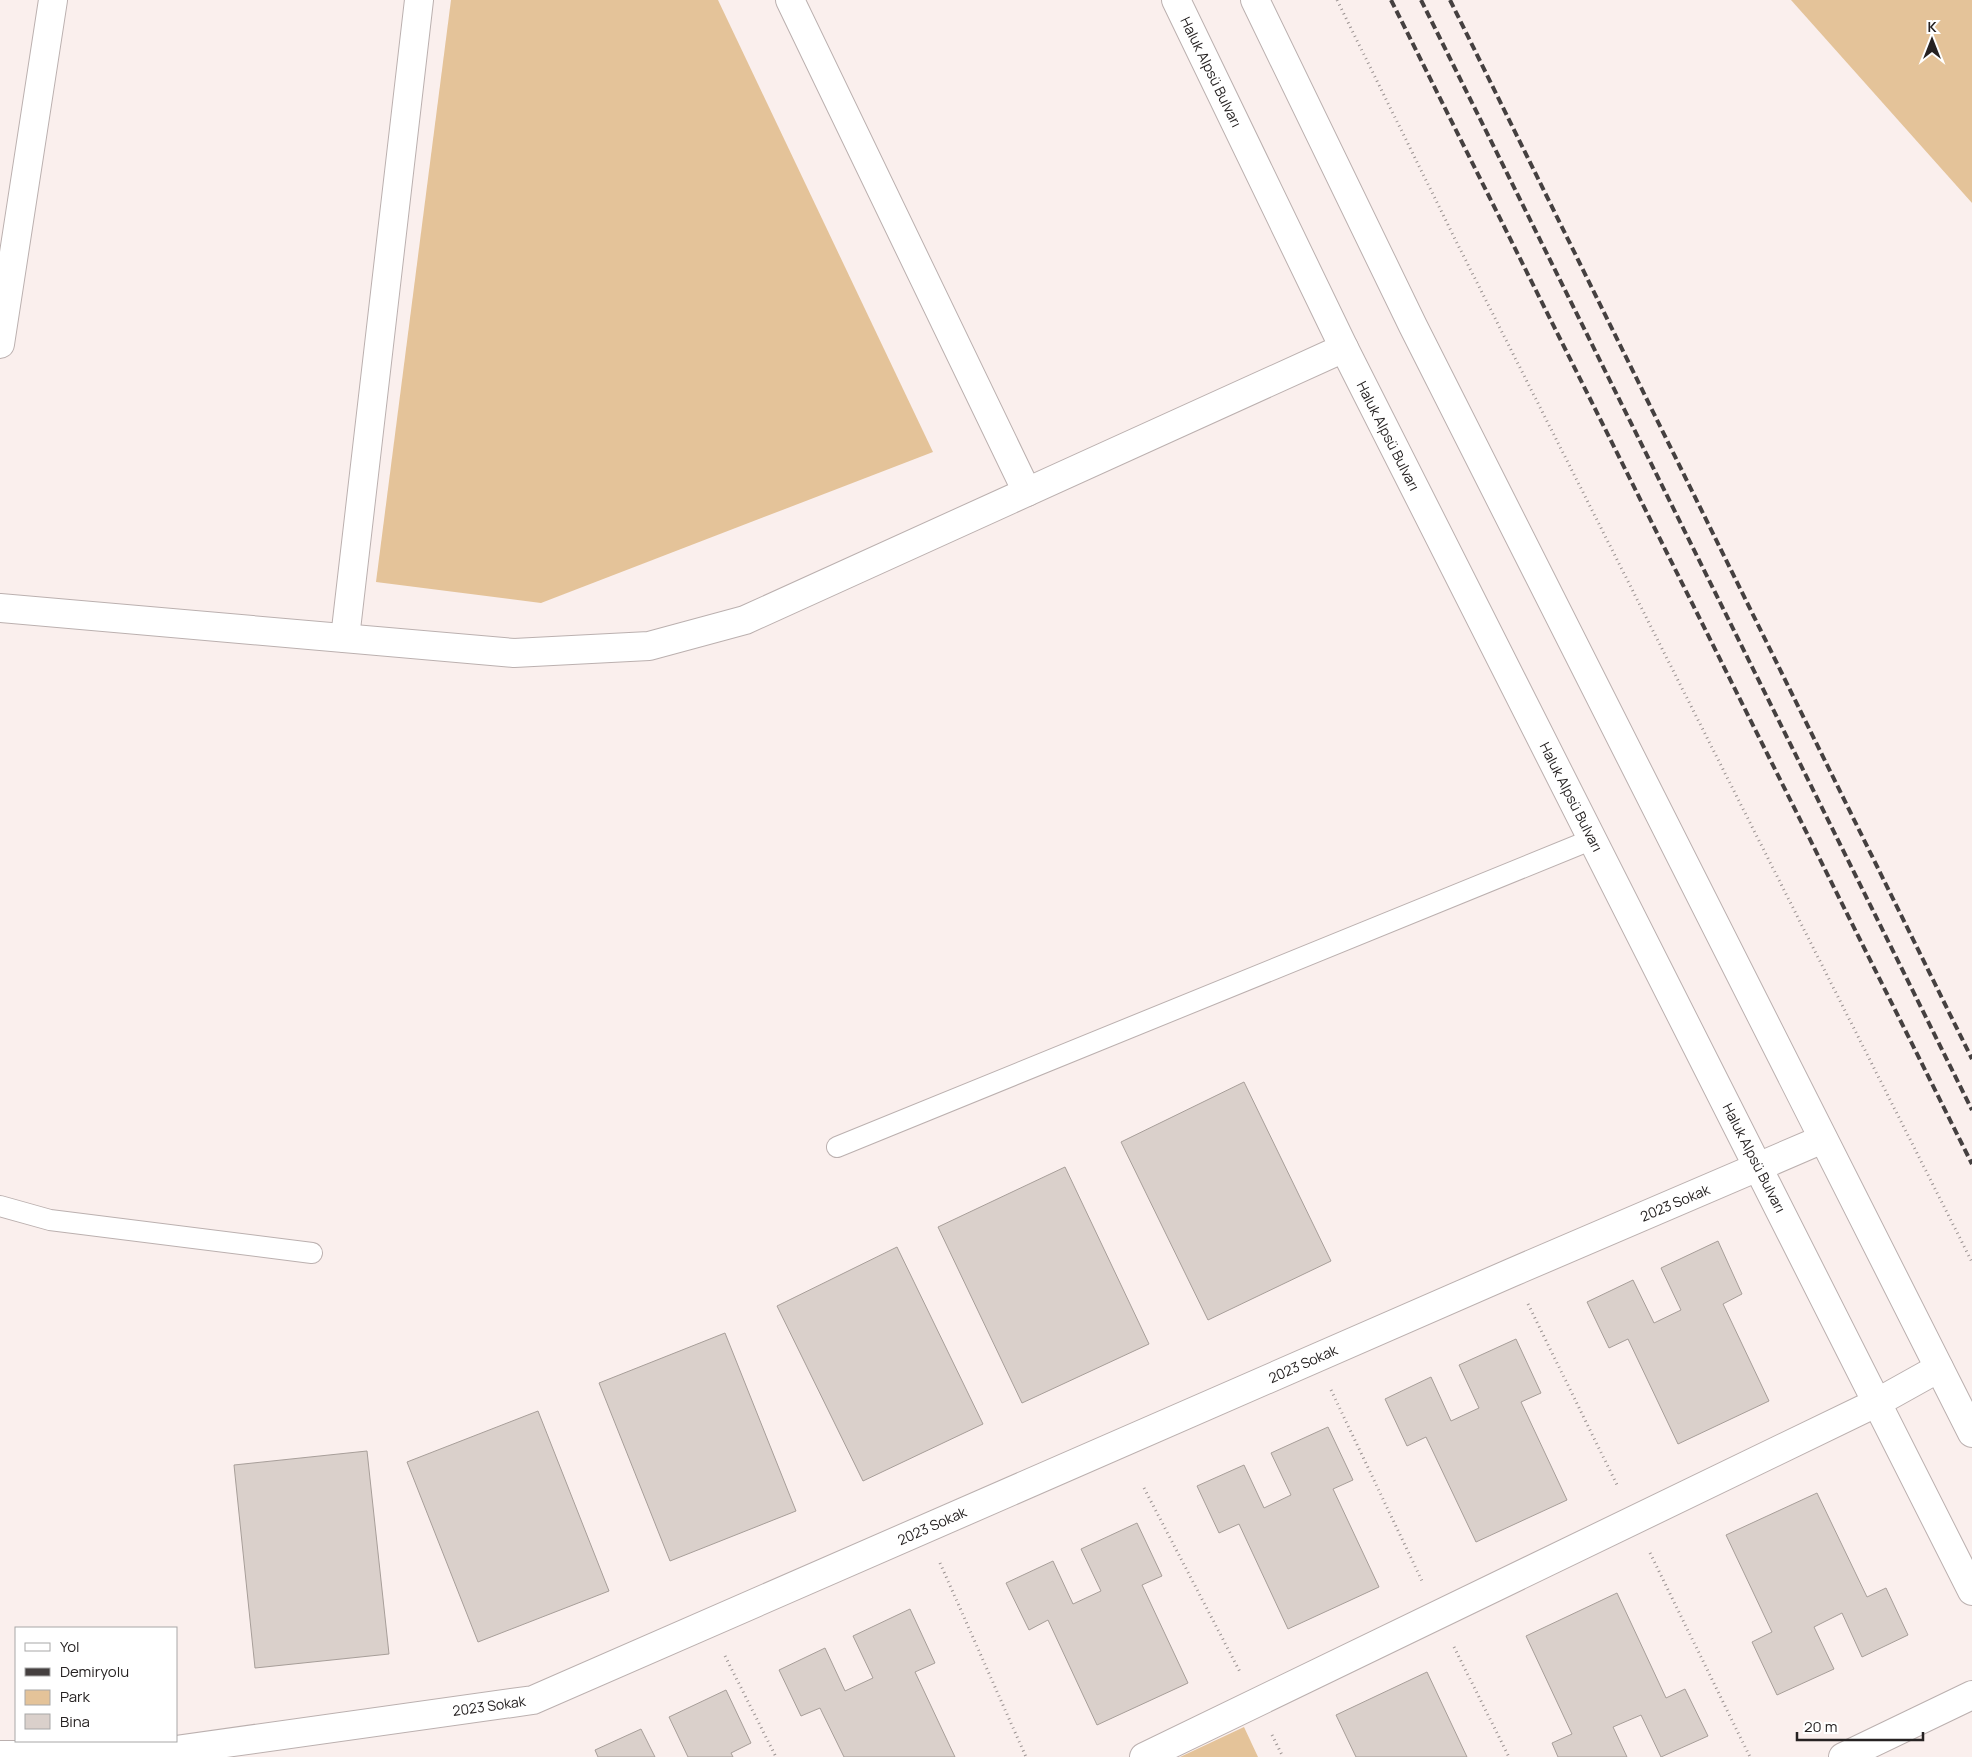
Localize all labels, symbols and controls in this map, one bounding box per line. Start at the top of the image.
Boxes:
street label: Haluk Alpsü Bulvarı [1177,13,1246,130]
north arrow [1907,15,1957,65]
text: K [1927,17,1937,36]
street label: Haluk Alpsü Bulvarı [1353,378,1424,494]
street label: Haluk Alpsü Bulvarı [1536,739,1607,855]
street label: Haluk Alpsü Bulvarı [1719,1100,1790,1216]
street label: 2023 Sokak [1637,1179,1713,1226]
street label: 2023 Sokak [1265,1339,1341,1387]
street label: 2023 Sokak [894,1501,970,1549]
legend [15,1627,178,1742]
text: Yol [60,1636,80,1657]
text: Demiryolu [60,1661,129,1682]
text: Park [60,1686,90,1707]
street label: 2023 Sokak [451,1691,528,1720]
scale bar [1797,1710,1923,1742]
text: Bina [60,1711,90,1732]
text: 20 m [1804,1716,1837,1737]

